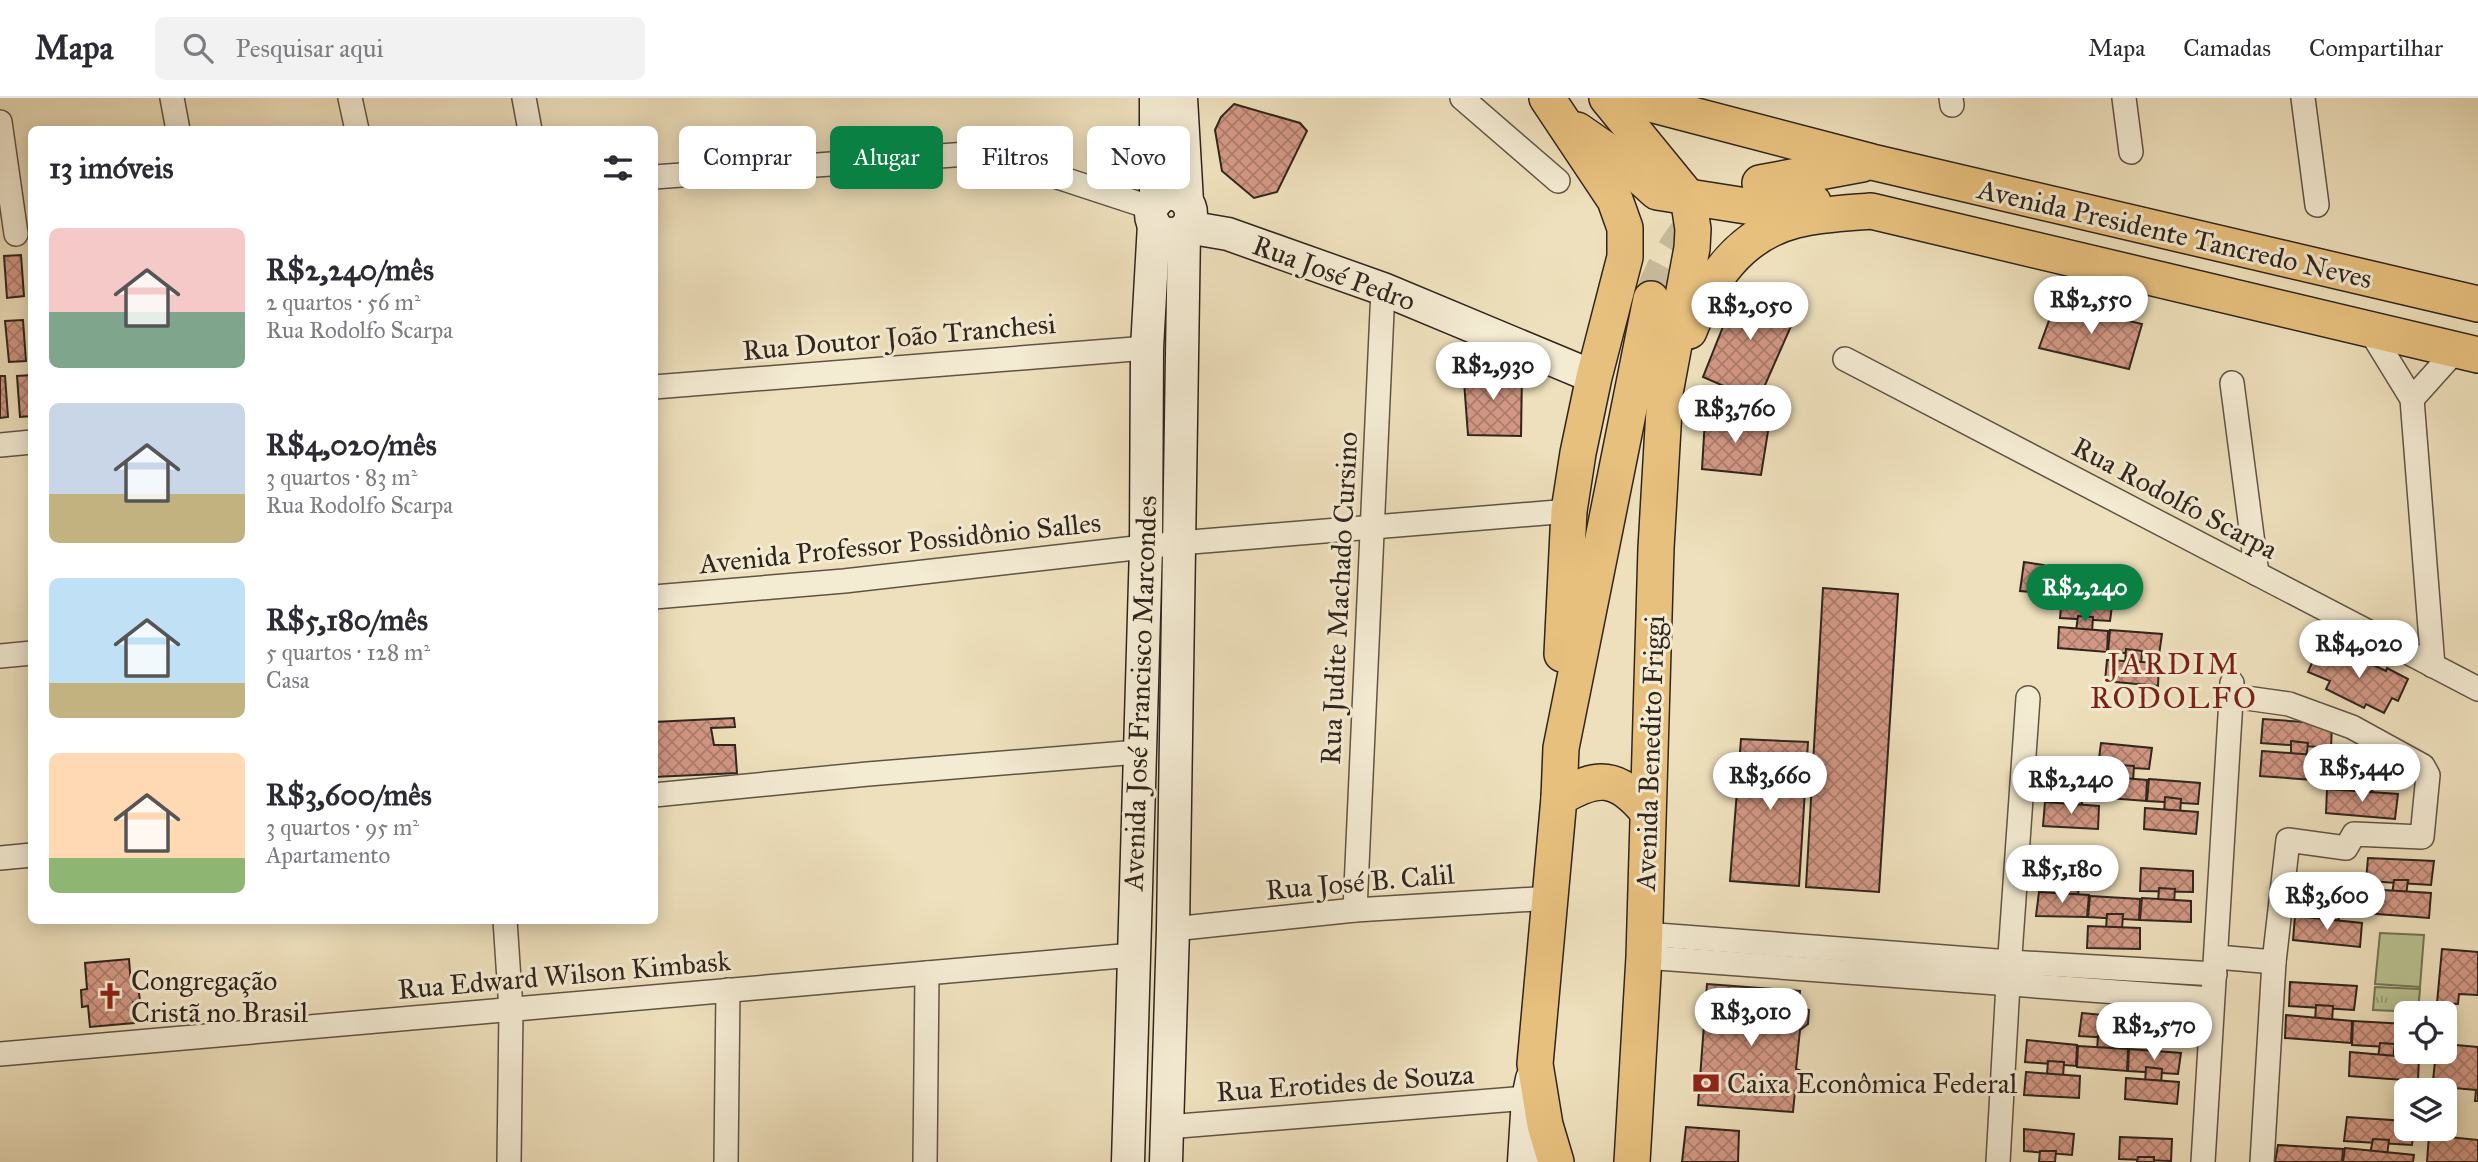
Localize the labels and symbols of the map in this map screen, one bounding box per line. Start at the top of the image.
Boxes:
street label: Avenida Presidente Tancredo Neves [1973,171,2376,296]
street label: Rua José Pedro [1248,227,1420,319]
pin: R$2,550 [2026,276,2156,336]
pin: R$2,050 [1685,282,1815,342]
street label: Rua Doutor João Tranchesi [741,306,1057,368]
pin: R$2,930 [1428,342,1558,402]
pin: R$3,760 [1670,386,1800,445]
street label: Rua Rodolfo Scarpa [2066,429,2284,567]
street label: Rua Judite Machado Cursino [1313,431,1365,765]
street label: Avenida José Francisco Marcondes [1116,495,1164,892]
street label: Avenida Professor Possidônio Salles [696,505,1103,582]
pin: R$2,240 [2020,564,2150,624]
street label: Avenida Benedito Friggi [1628,614,1672,892]
pin: R$4,020 [2294,620,2424,680]
district label: JARDIM RODOLFO [2090,646,2258,716]
pin: R$5,440 [2297,744,2427,804]
pin: R$3,660 [1705,752,1835,812]
pin: R$2,240 [2006,756,2136,816]
pin: R$5,180 [1997,846,2127,905]
street label: Rua José B. Calil [1264,856,1456,908]
pin: R$3,600 [2262,872,2392,932]
street label: Rua Edward Wilson Kimbask [396,943,732,1007]
place label: Congregação Cristã no Brasil [131,963,308,1030]
church icon: Congregação Cristã no Brasil [95,981,125,1011]
pin: R$3,010 [1686,988,1816,1048]
pin: R$2,570 [2089,1002,2219,1062]
street label: Rua Erotides de Souza [1215,1057,1475,1109]
place label: Caixa Econômica Federal [1727,1066,2018,1101]
bank icon: Caixa Econômica Federal [1691,1068,1721,1098]

